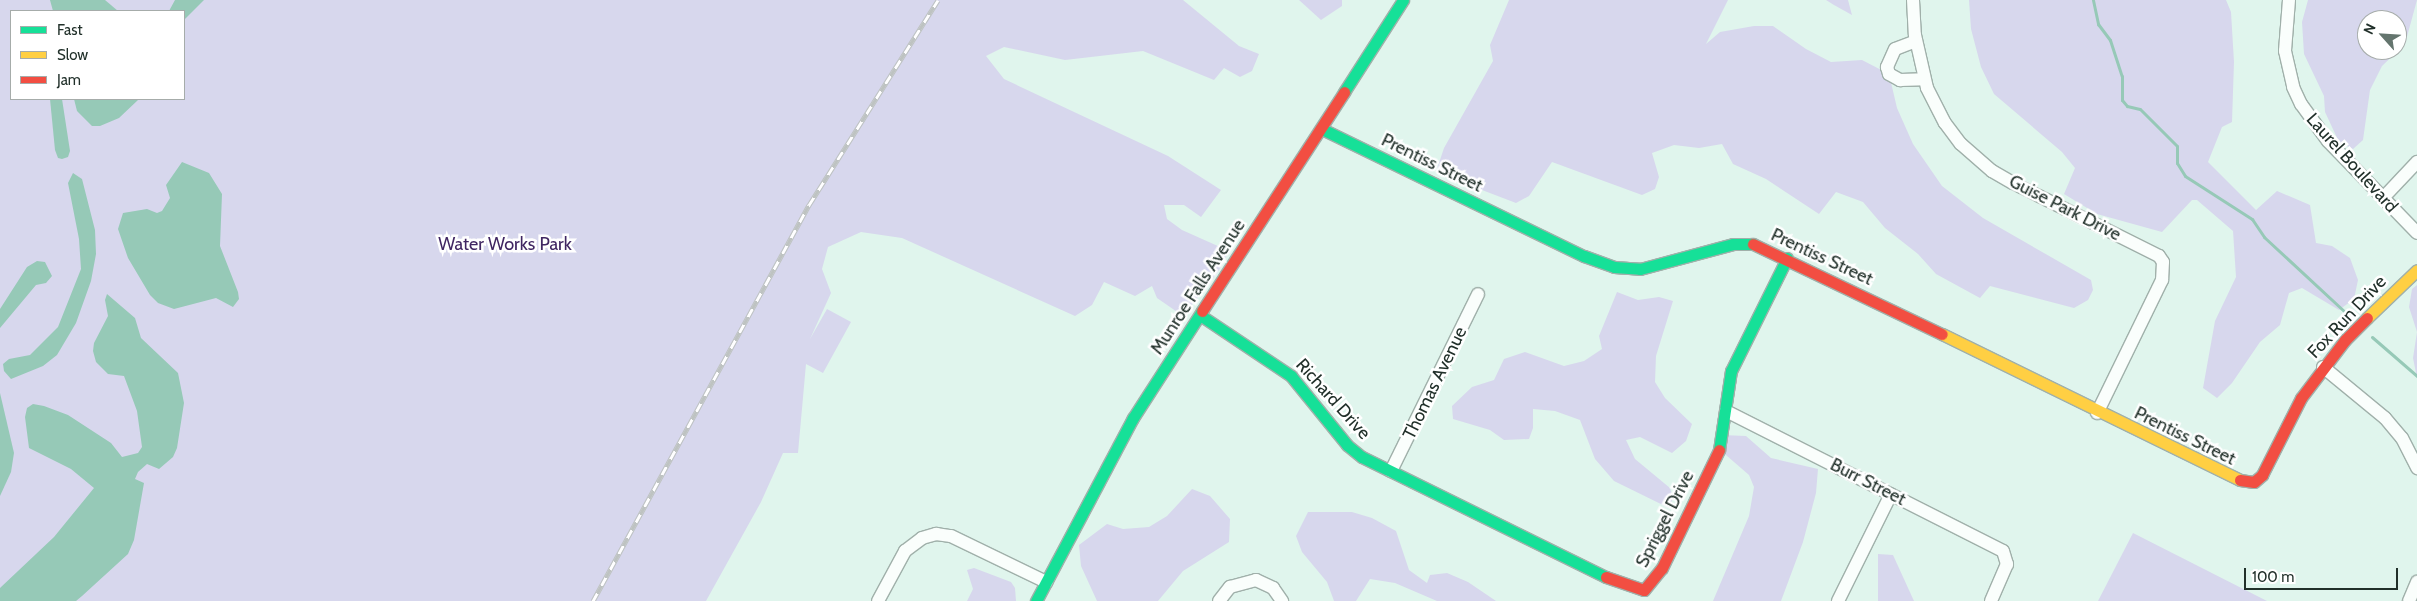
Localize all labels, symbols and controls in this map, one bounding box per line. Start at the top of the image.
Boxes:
legend [10,10,185,100]
north arrow [2357,10,2407,60]
text: N [2359,20,2380,37]
text: Fast [57,21,82,39]
text: Slow [57,46,88,64]
text: Jam [57,71,81,89]
street label: Laurel Boulevard [2302,109,2402,217]
street label: Prentiss Street [1378,129,1486,197]
street label: Guise Park Drive [2005,171,2125,245]
street label: Munroe Falls Avenue [1146,215,1250,359]
street label: Prentiss Street [1768,224,1876,290]
park label: Water Works Park [438,233,572,255]
street label: Fox Run Drive [2303,271,2391,363]
street label: Thomas Avenue [1399,323,1471,443]
street label: Richard Drive [1291,354,1375,444]
street label: Prentiss Street [2131,402,2239,470]
street label: Burr Street [1827,454,1909,510]
street label: Spriggel Drive [1631,467,1699,571]
scale bar [2247,558,2401,590]
text: 100 m [2252,568,2294,586]

